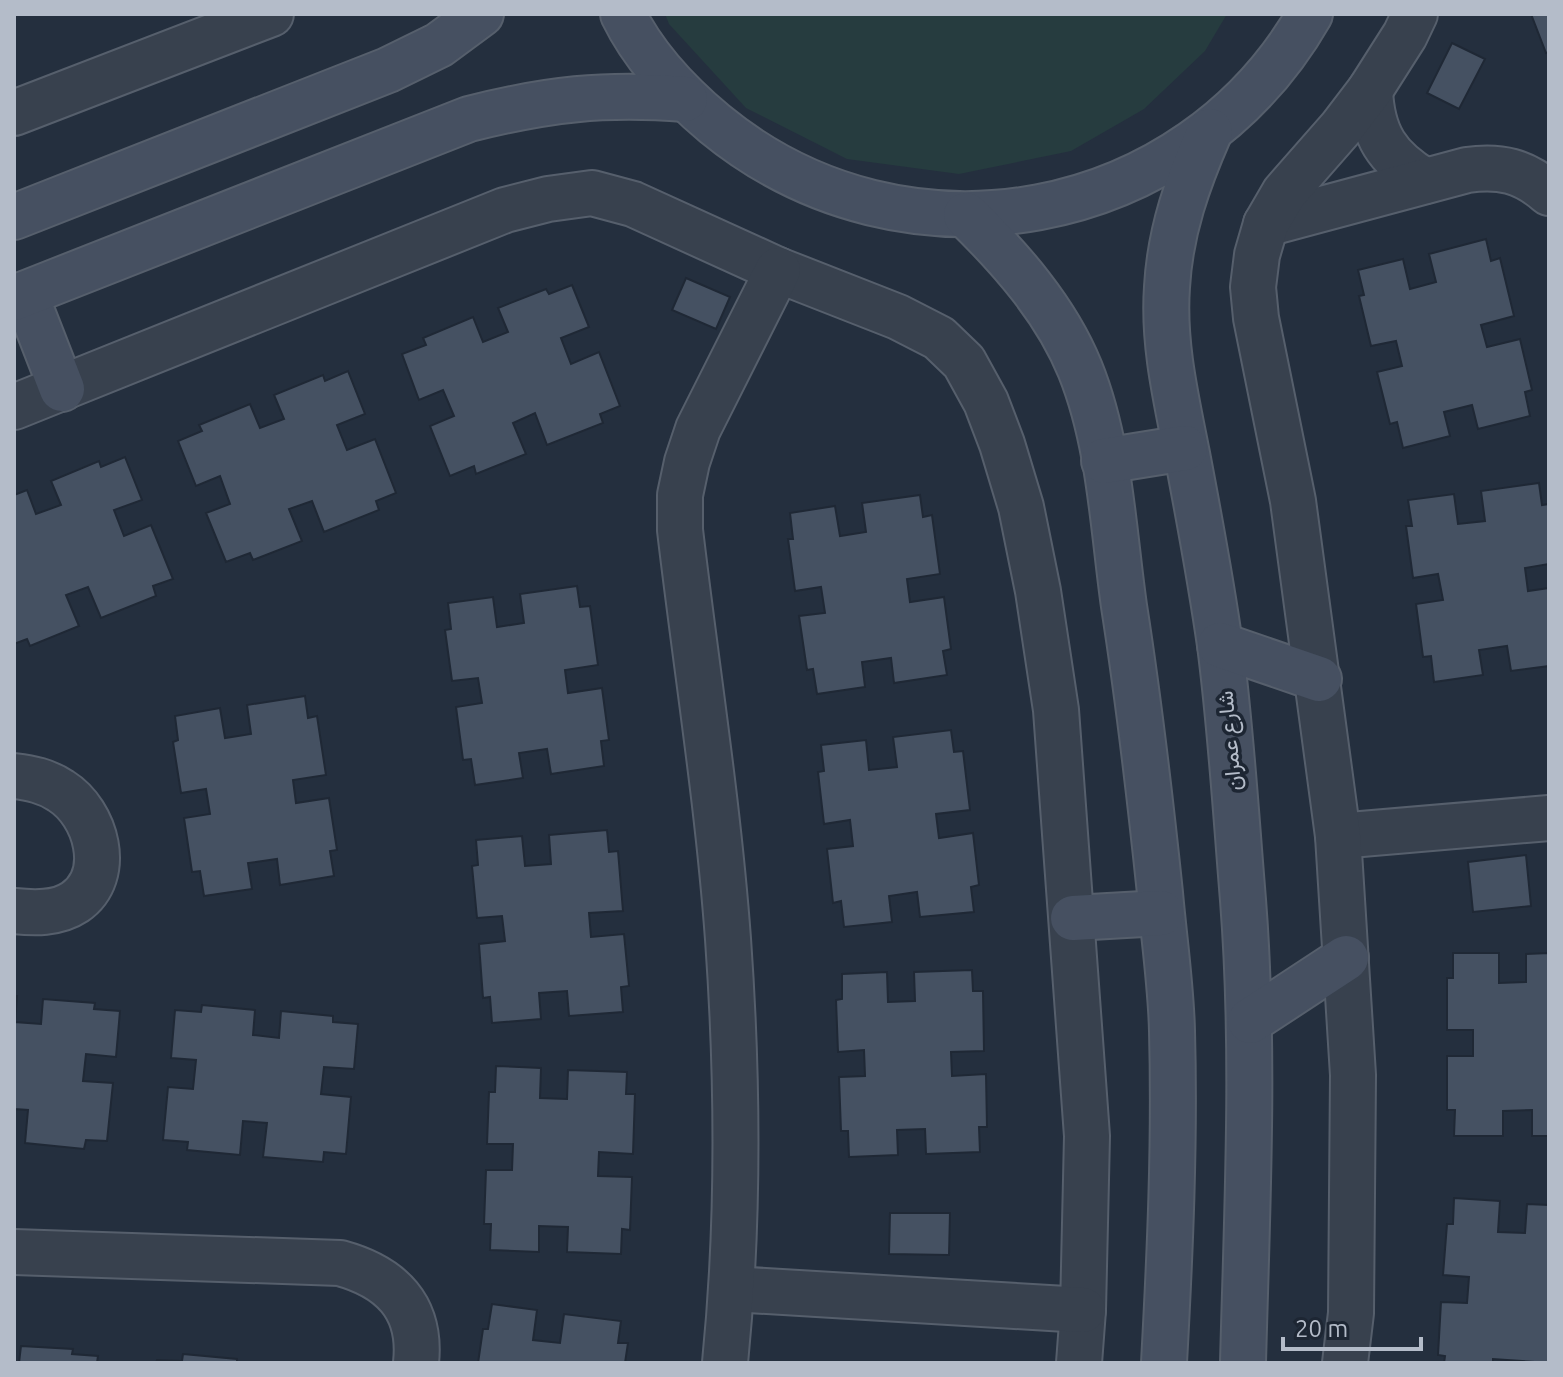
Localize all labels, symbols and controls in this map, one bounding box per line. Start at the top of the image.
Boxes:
street label: شارع عمران [1212,690,1248,792]
scale bar [1283,1301,1421,1351]
text: 20 m [1295,1315,1348,1342]

